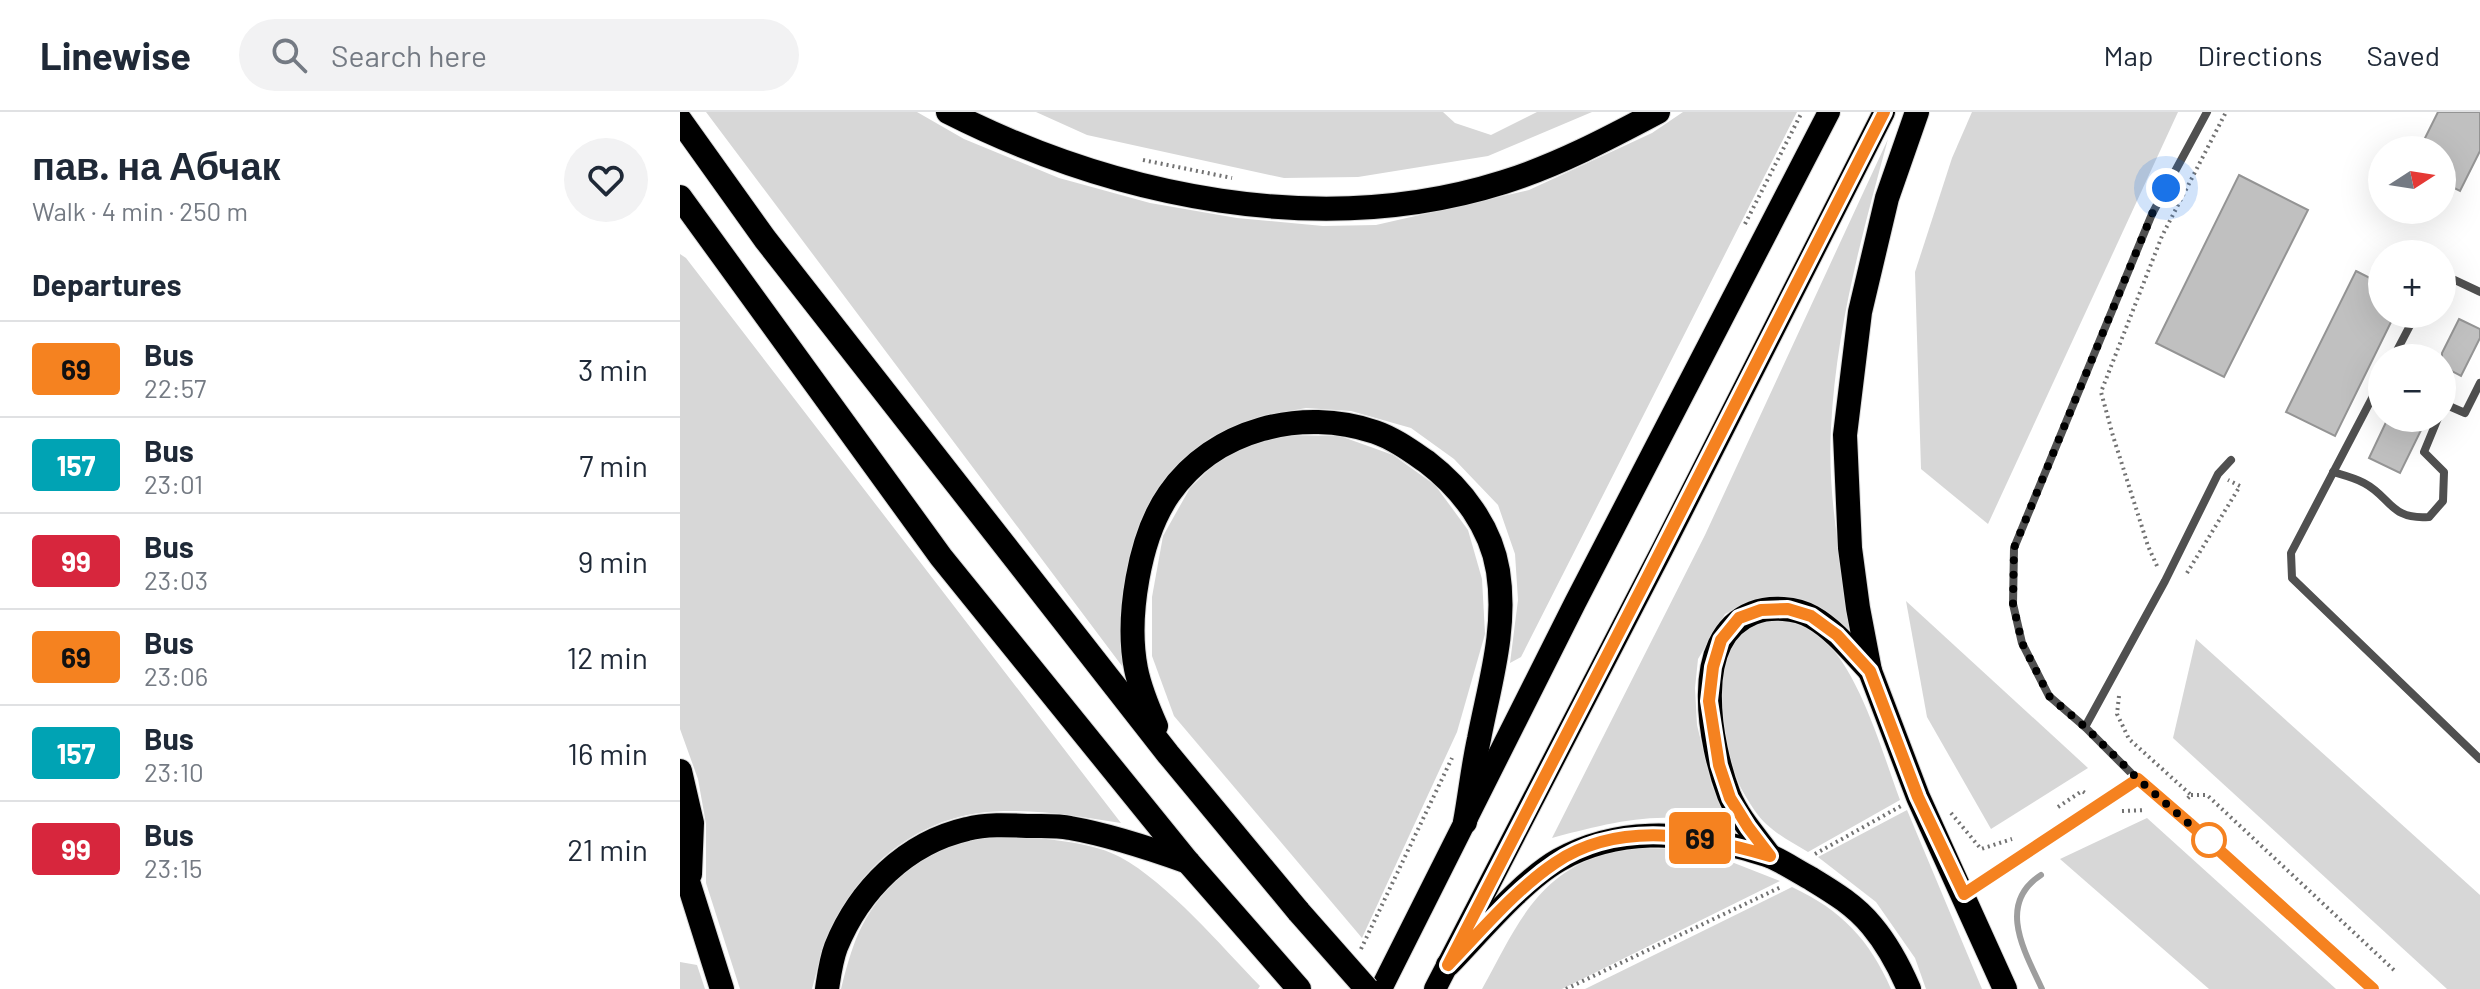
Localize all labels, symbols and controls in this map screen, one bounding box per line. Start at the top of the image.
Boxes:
search box [239,19,799,91]
text: Linewise [40,32,191,78]
icon: search [267,33,311,77]
text: Search here [331,37,487,73]
text: Map [2104,38,2153,72]
text: Directions [2197,38,2323,72]
text: Saved [2367,38,2440,72]
north arrow [2368,136,2456,224]
map controls [2368,136,2456,432]
button: heart [564,138,648,222]
text: пав. на Абчак [32,142,281,188]
your location [2146,168,2186,208]
text: Walk · 4 min · 250 m [32,195,248,226]
button: + [2368,240,2456,328]
text: Departures [32,266,182,302]
text: Bus [144,336,194,372]
button: − [2368,344,2456,432]
text: 3 min [578,351,648,387]
text: 69 [61,352,91,386]
text: 22:57 [144,372,206,403]
text: Bus [144,432,194,468]
text: 7 min [579,447,648,483]
text: 157 [57,448,95,482]
text: 23:01 [144,468,203,499]
text: Bus [144,528,194,564]
text: 9 min [578,543,648,579]
text: 99 [61,544,91,578]
text: 23:03 [144,564,208,595]
text: Bus [144,624,194,660]
text: 12 min [567,639,648,675]
text: 69 [61,640,91,674]
text: 23:06 [144,660,208,691]
text: Bus [144,720,194,756]
text: 16 min [567,735,648,771]
text: 157 [57,736,95,770]
text: 23:10 [144,756,204,787]
line badge: 69 [1664,812,1736,864]
text: Bus [144,816,194,852]
text: 69 [1685,821,1715,855]
unlabelled marker [2192,823,2226,857]
text: 21 min [567,831,648,867]
text: 99 [61,832,91,866]
text: 23:15 [144,852,202,883]

